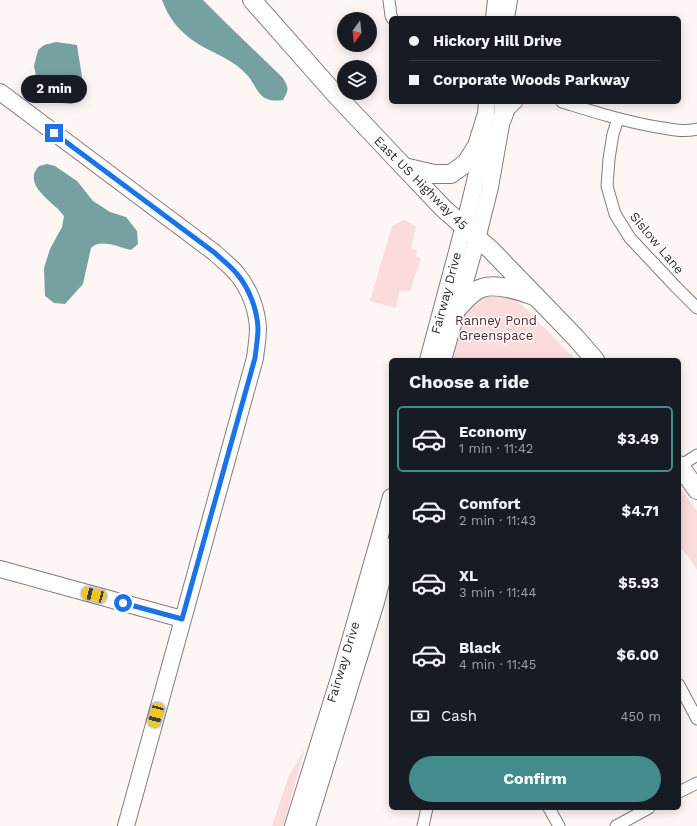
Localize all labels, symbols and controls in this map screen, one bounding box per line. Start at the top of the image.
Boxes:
north arrow [337,12,377,52]
map controls [337,12,377,100]
text: Hickory Hill Drive [433,32,562,50]
button: layers [337,60,377,100]
text: Corporate Woods Parkway [433,71,629,89]
callout: 2 min [21,75,87,103]
text: 2 min [36,81,72,96]
route end [45,124,63,142]
street label: East US Highway 45 [371,133,471,233]
street label: Sislow Lane [627,209,687,277]
street label: Fairway Drive [428,250,464,336]
park label: Ranney Pond Greenspace [455,313,537,343]
text: Choose a ride [409,371,529,392]
icon: car [411,421,447,457]
text: Economy [459,423,526,441]
text: $3.49 [617,430,659,448]
text: 1 min · 11:42 [459,441,533,456]
icon: car [411,493,447,529]
text: Comfort [459,495,520,513]
text: $4.71 [622,502,659,520]
text: 2 min · 11:43 [459,513,536,528]
icon: car [411,565,447,601]
text: XL [459,567,478,585]
text: $5.93 [618,574,659,592]
text: 3 min · 11:44 [459,585,536,600]
car [81,586,107,604]
route start [114,594,132,612]
street label: Fairway Drive [324,620,362,704]
icon: car [411,637,447,673]
text: Black [459,639,501,657]
text: $6.00 [617,646,659,664]
text: 4 min · 11:45 [459,657,536,672]
car [147,702,165,728]
icon: cash [409,705,431,727]
text: Cash [441,707,477,725]
text: 450 m [621,709,661,724]
button: Confirm [409,756,661,802]

